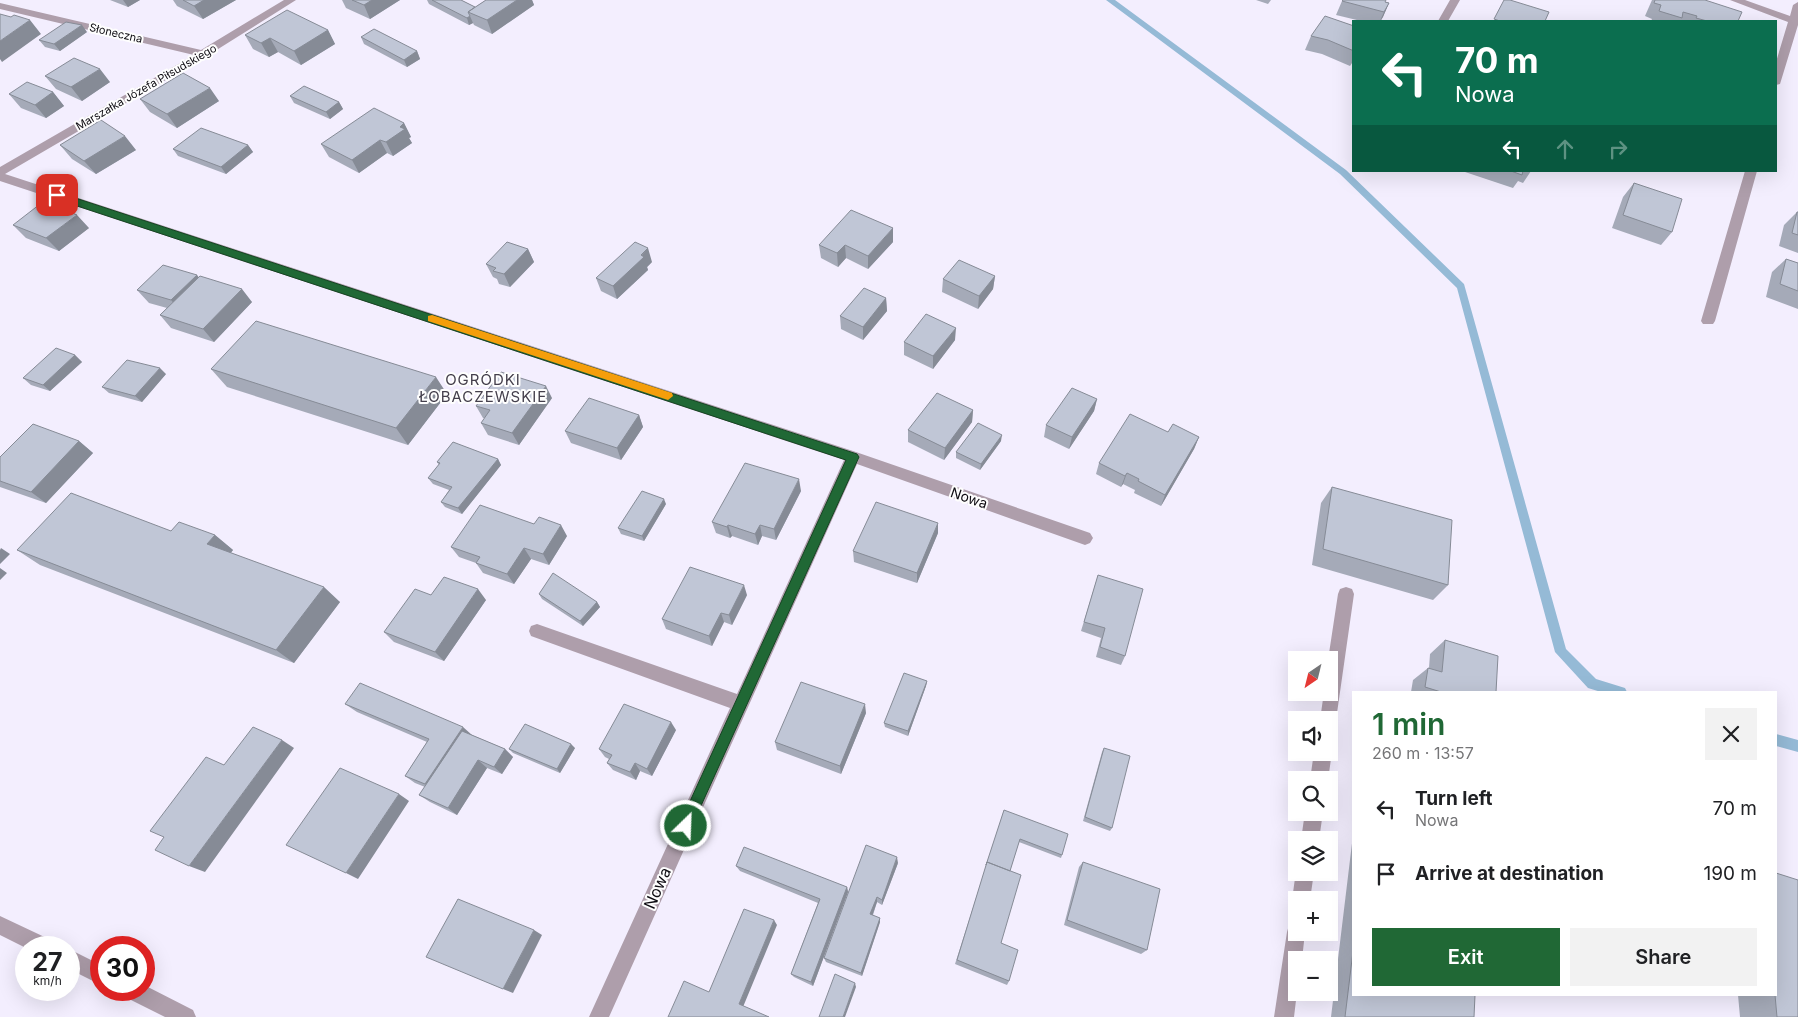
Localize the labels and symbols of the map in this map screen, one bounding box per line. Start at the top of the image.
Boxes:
street label: Słoneczna [88,20,144,46]
street label: Marszałka Józefa Piłsudskiego [73,41,219,133]
pin [36,174,78,216]
district label: OGRÓDKI ŁOBACZEWSKIE [419,370,547,406]
street label: Nowa [948,483,990,512]
north arrow [1288,651,1338,701]
position arrow [659,799,711,851]
street label: Nowa [639,864,675,912]
speed limit sign: 30 [90,936,155,1001]

